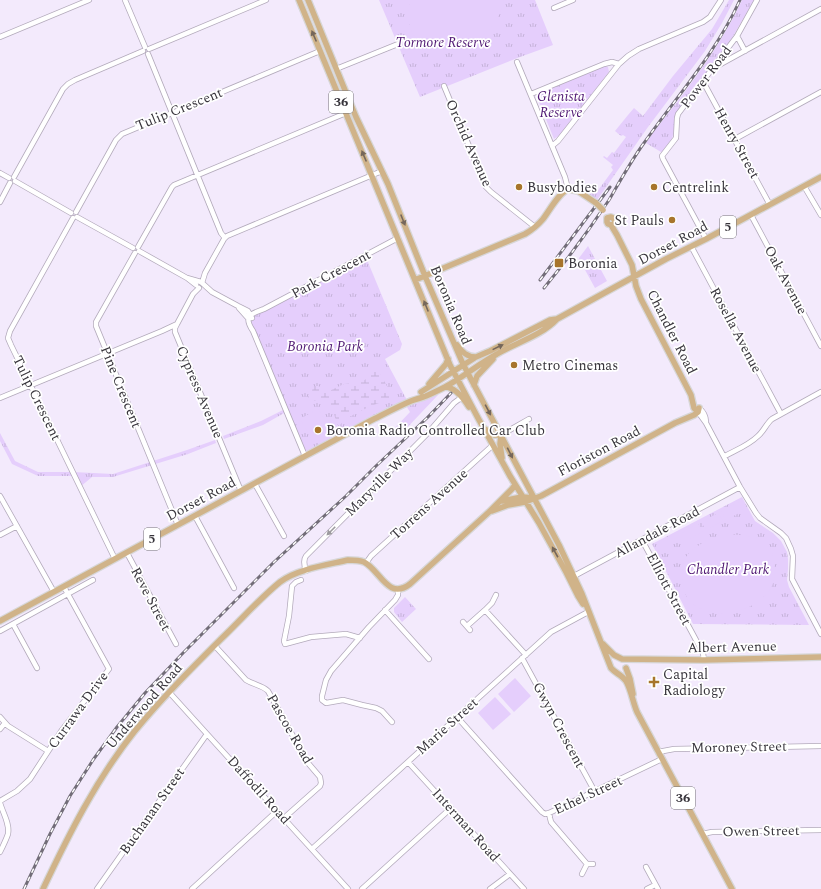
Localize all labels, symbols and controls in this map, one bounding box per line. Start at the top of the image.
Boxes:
one-way arrow [311,30,317,41]
park label: Tormore Reserve [395,32,491,53]
street label: Power Road [675,41,737,113]
street label: Tulip Crescent [132,82,226,136]
park label: Glenista Reserve [537,86,585,123]
road number: 36 [329,91,353,113]
street label: Orchid Avenue [440,96,498,190]
street label: Henry Street [709,103,765,183]
one-way arrow [361,150,367,161]
place label: Busybodies [527,177,597,198]
place label: Centrelink [662,177,729,198]
marker: Busybodies [514,182,524,192]
marker: Centrelink [649,182,659,192]
place label: St Pauls [614,210,664,231]
one-way arrow [400,215,406,227]
marker: St Pauls [667,215,677,225]
street label: Dorset Road [634,216,712,270]
road number: 5 [720,216,736,238]
street label: Oak Avenue [759,242,813,318]
street label: Park Crescent [287,244,375,304]
place label: Boronia [568,253,617,274]
marker: Boronia [553,257,565,269]
street label: Boronia Road [425,262,477,348]
street label: Rosella Avenue [705,283,768,377]
street label: Chandler Road [642,286,702,378]
one-way arrow [423,301,429,312]
park label: Boronia Park [287,336,363,357]
street label: Cypress Avenue [171,342,229,442]
street label: Pine Crescent [95,343,147,431]
one-way arrow [492,344,504,350]
street label: Tulip Crescent [7,352,67,444]
place label: Metro Cinemas [522,355,618,376]
marker: Metro Cinemas [509,360,519,370]
one-way arrow [484,404,491,416]
place label: Boronia Radio Controlled Car Club [326,420,545,441]
street label: Floriston Road [554,420,645,482]
marker: Boronia Radio Controlled Car Club [313,425,323,435]
street label: Maryville Way [340,442,419,521]
one-way arrow [507,447,514,458]
street label: Torrens Avenue [386,463,473,545]
street label: Dorset Road [162,472,240,526]
street label: Allandale Road [611,501,704,563]
one-way arrow [326,526,336,536]
road number: 5 [144,528,160,550]
one-way arrow [552,547,559,558]
street label: Elliott Street [641,549,697,629]
park label: Chandler Park [687,559,770,580]
street label: Reve Street [125,563,177,635]
street label: Albert Avenue [687,636,777,658]
street label: Underwood Road [101,658,187,754]
place label: Capital Radiology [663,664,726,701]
street label: Currawa Drive [43,667,113,753]
marker: Capital Radiology [648,676,660,688]
street label: Gwyn Crescent [527,678,591,772]
street label: Pascoe Road [261,690,319,768]
street label: Marie Street [411,692,483,760]
street label: Moroney Street [691,736,787,758]
street label: Daffodil Road [222,751,296,829]
street label: Buchanan Street [114,763,190,859]
street label: Ethel Street [550,770,626,820]
street label: Interman Road [427,783,505,867]
road number: 36 [671,787,695,809]
street label: Owen Street [722,820,800,842]

